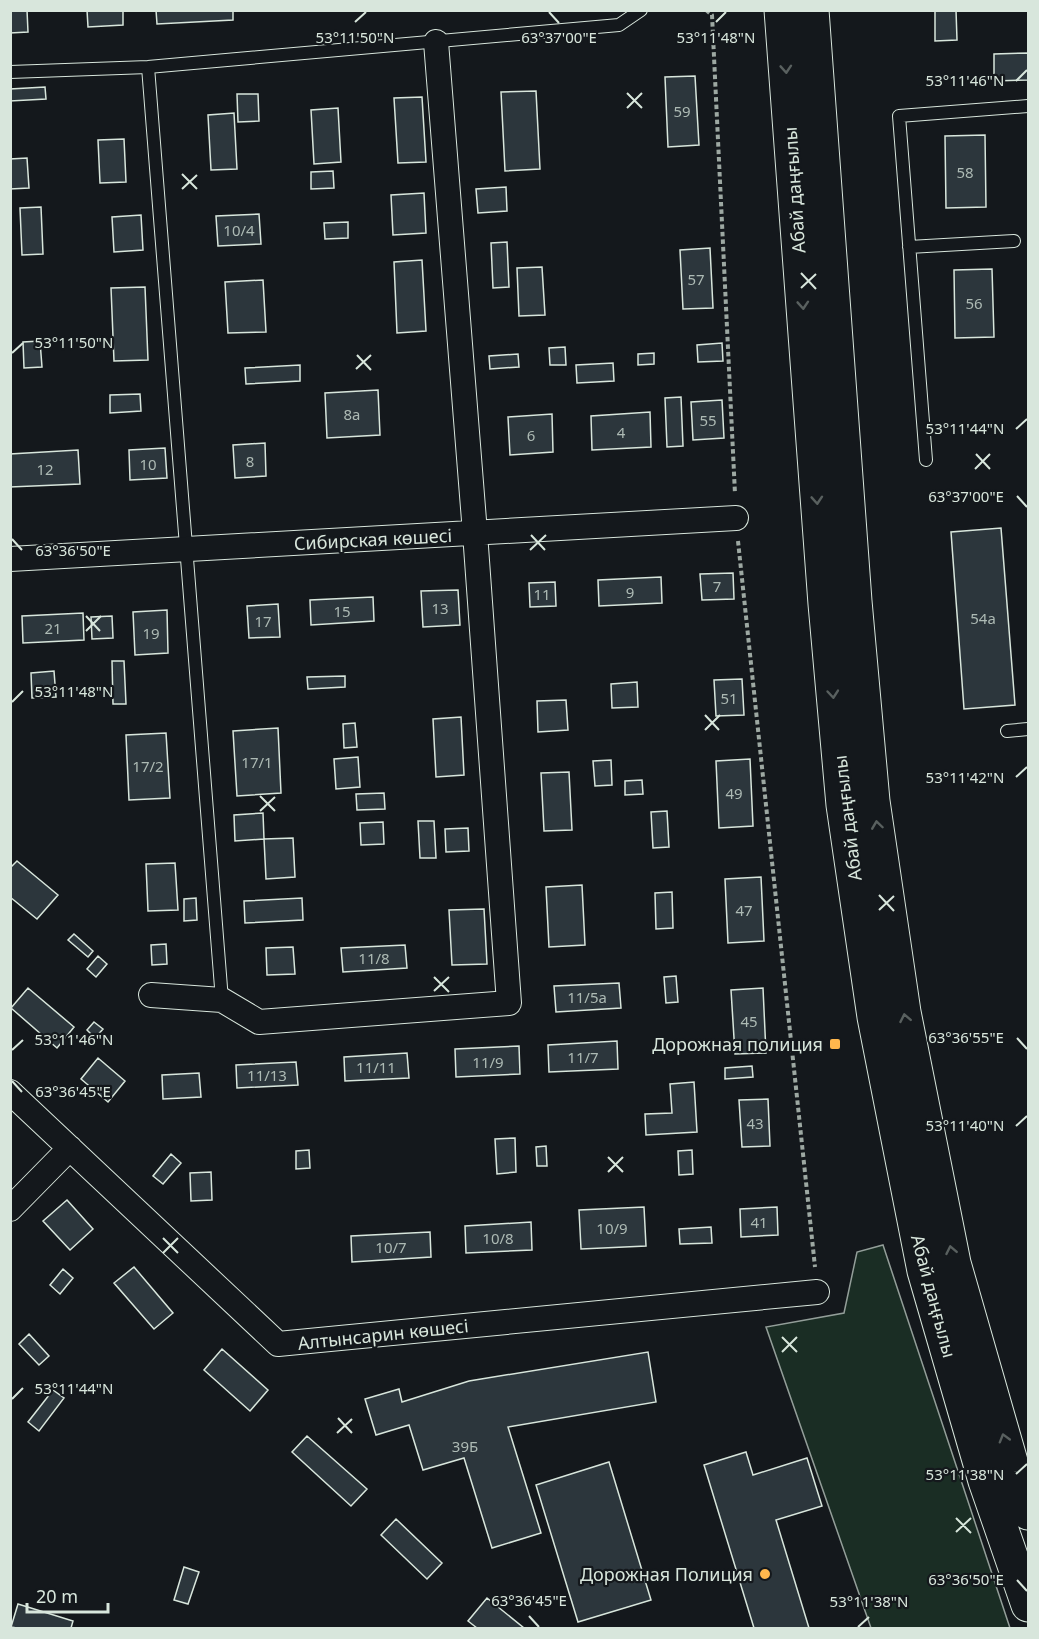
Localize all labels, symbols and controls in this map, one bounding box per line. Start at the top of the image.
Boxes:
text: 53°11'50"N [316,27,394,47]
text: 63°37'00"E [521,27,597,47]
text: 53°11'48"N [677,27,755,47]
one-way arrow [779,64,792,73]
text: 53°11'46"N [926,70,1004,90]
house number: 59 [673,101,691,121]
street label: Абай даңғылы [778,126,810,254]
house number: 58 [956,162,974,182]
house number: 10/4 [223,220,255,240]
house number: 57 [687,269,705,289]
house number: 56 [965,293,983,313]
one-way arrow [796,301,809,310]
text: 53°11'50"N [35,332,113,352]
house number: 8а [344,404,360,424]
house number: 55 [699,410,717,430]
text: 53°11'44"N [926,418,1004,438]
house number: 4 [617,422,626,442]
house number: 6 [527,425,535,445]
house number: 8 [246,451,254,471]
house number: 10 [139,454,157,474]
house number: 12 [36,459,54,479]
text: 63°37'00"E [928,486,1004,506]
one-way arrow [810,495,823,504]
street label: Сибирская көшесі [293,523,453,555]
text: 63°36'50"E [35,540,111,560]
house number: 7 [713,576,721,596]
house number: 9 [626,582,634,602]
house number: 11 [533,584,551,604]
house number: 13 [431,598,449,618]
house number: 15 [333,601,351,621]
house number: 54а [970,608,996,628]
house number: 17 [254,611,272,631]
house number: 21 [44,618,62,638]
house number: 19 [142,623,160,643]
text: 53°11'48"N [35,681,113,701]
house number: 51 [720,688,738,708]
one-way arrow [826,689,839,699]
house number: 17/1 [241,752,273,772]
street label: Абай даңғылы [827,754,867,882]
house number: 17/2 [132,756,164,776]
text: 53°11'42"N [926,767,1004,787]
house number: 49 [725,783,743,803]
one-way arrow [871,820,883,829]
house number: 47 [735,900,753,920]
house number: 11/8 [358,948,390,968]
house number: 11/5а [567,987,607,1007]
house number: 45 [740,1011,758,1031]
one-way arrow [899,1013,912,1023]
text: 63°36'55"E [928,1027,1004,1047]
text: 53°11'46"N [35,1029,113,1049]
place label: Дорожная полиция [652,1032,823,1056]
marker: Дорожная полиция [828,1037,842,1051]
house number: 11/7 [567,1047,599,1067]
house number: 11/9 [472,1052,504,1072]
house number: 11/11 [356,1057,396,1077]
house number: 11/13 [247,1065,287,1085]
text: 63°36'45"E [35,1081,111,1101]
house number: 43 [746,1113,764,1133]
text: 53°11'40"N [926,1115,1004,1135]
house number: 41 [750,1212,768,1232]
house number: 10/9 [596,1218,628,1238]
house number: 10/8 [482,1228,514,1248]
street label: Абай даңғылы [906,1232,962,1360]
house number: 10/7 [375,1237,407,1257]
one-way arrow [945,1245,958,1255]
street label: Алтынсарин көшесі [296,1313,470,1355]
text: 53°11'44"N [35,1378,113,1398]
one-way arrow [999,1433,1011,1444]
house number: 39Б [452,1436,478,1456]
text: 53°11'38"N [926,1464,1004,1484]
place label: Дорожная Полиция [580,1562,753,1586]
marker: Дорожная Полиция [758,1567,772,1581]
text: 63°36'50"E [928,1569,1004,1589]
scale bar [27,1576,108,1614]
text: 20 m [36,1584,78,1608]
text: 63°36'45"E [491,1590,567,1610]
text: 53°11'38"N [830,1591,908,1611]

